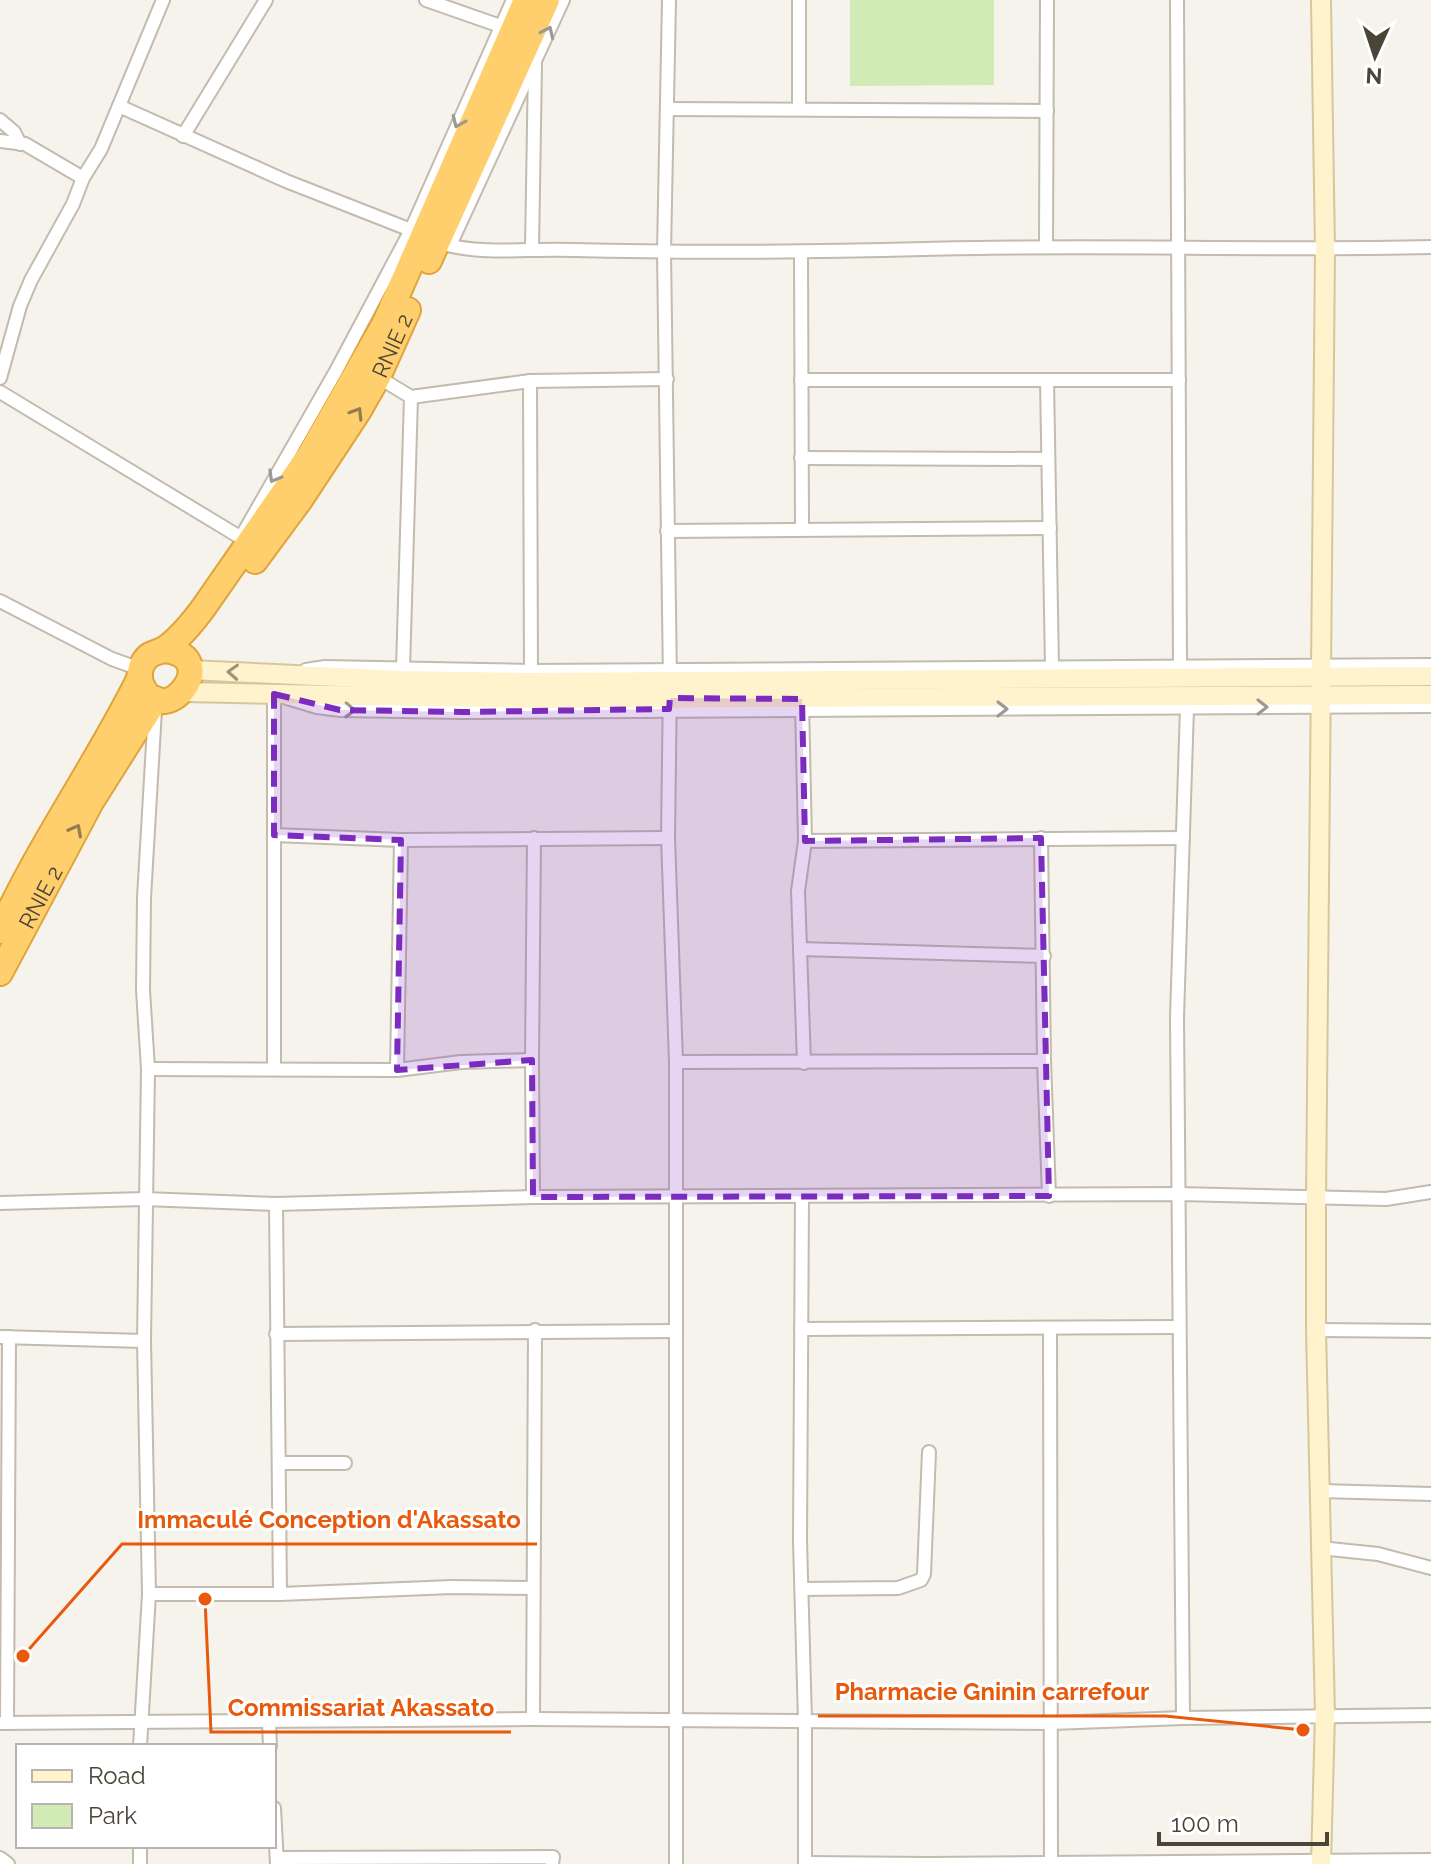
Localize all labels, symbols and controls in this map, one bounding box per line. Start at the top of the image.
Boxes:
north arrow [1335,16,1415,96]
one-way arrow [538,26,554,40]
text: N [1365,63,1383,89]
one-way arrow [452,114,468,129]
street label: RNIE 2 [366,309,418,382]
one-way arrow [347,407,362,422]
one-way arrow [268,468,284,483]
one-way arrow [226,664,239,681]
one-way arrow [1256,699,1269,716]
one-way arrow [996,700,1009,717]
one-way arrow [344,701,357,718]
one-way arrow [66,824,81,839]
street label: RNIE 2 [13,861,68,933]
callout: Immaculé Conception d'Akassato [122,1496,537,1544]
text: Immaculé Conception d'Akassato [137,1505,521,1534]
callout: Pharmacie Gninin carrefour [818,1668,1165,1716]
text: Pharmacie Gninin carrefour [835,1677,1149,1706]
callout: Commissariat Akassato [211,1684,511,1732]
text: Commissariat Akassato [228,1693,494,1722]
legend [16,1744,276,1848]
text: Road [88,1761,146,1790]
scale bar [1159,1796,1327,1846]
text: Park [88,1801,137,1830]
text: 100 m [1171,1809,1239,1838]

